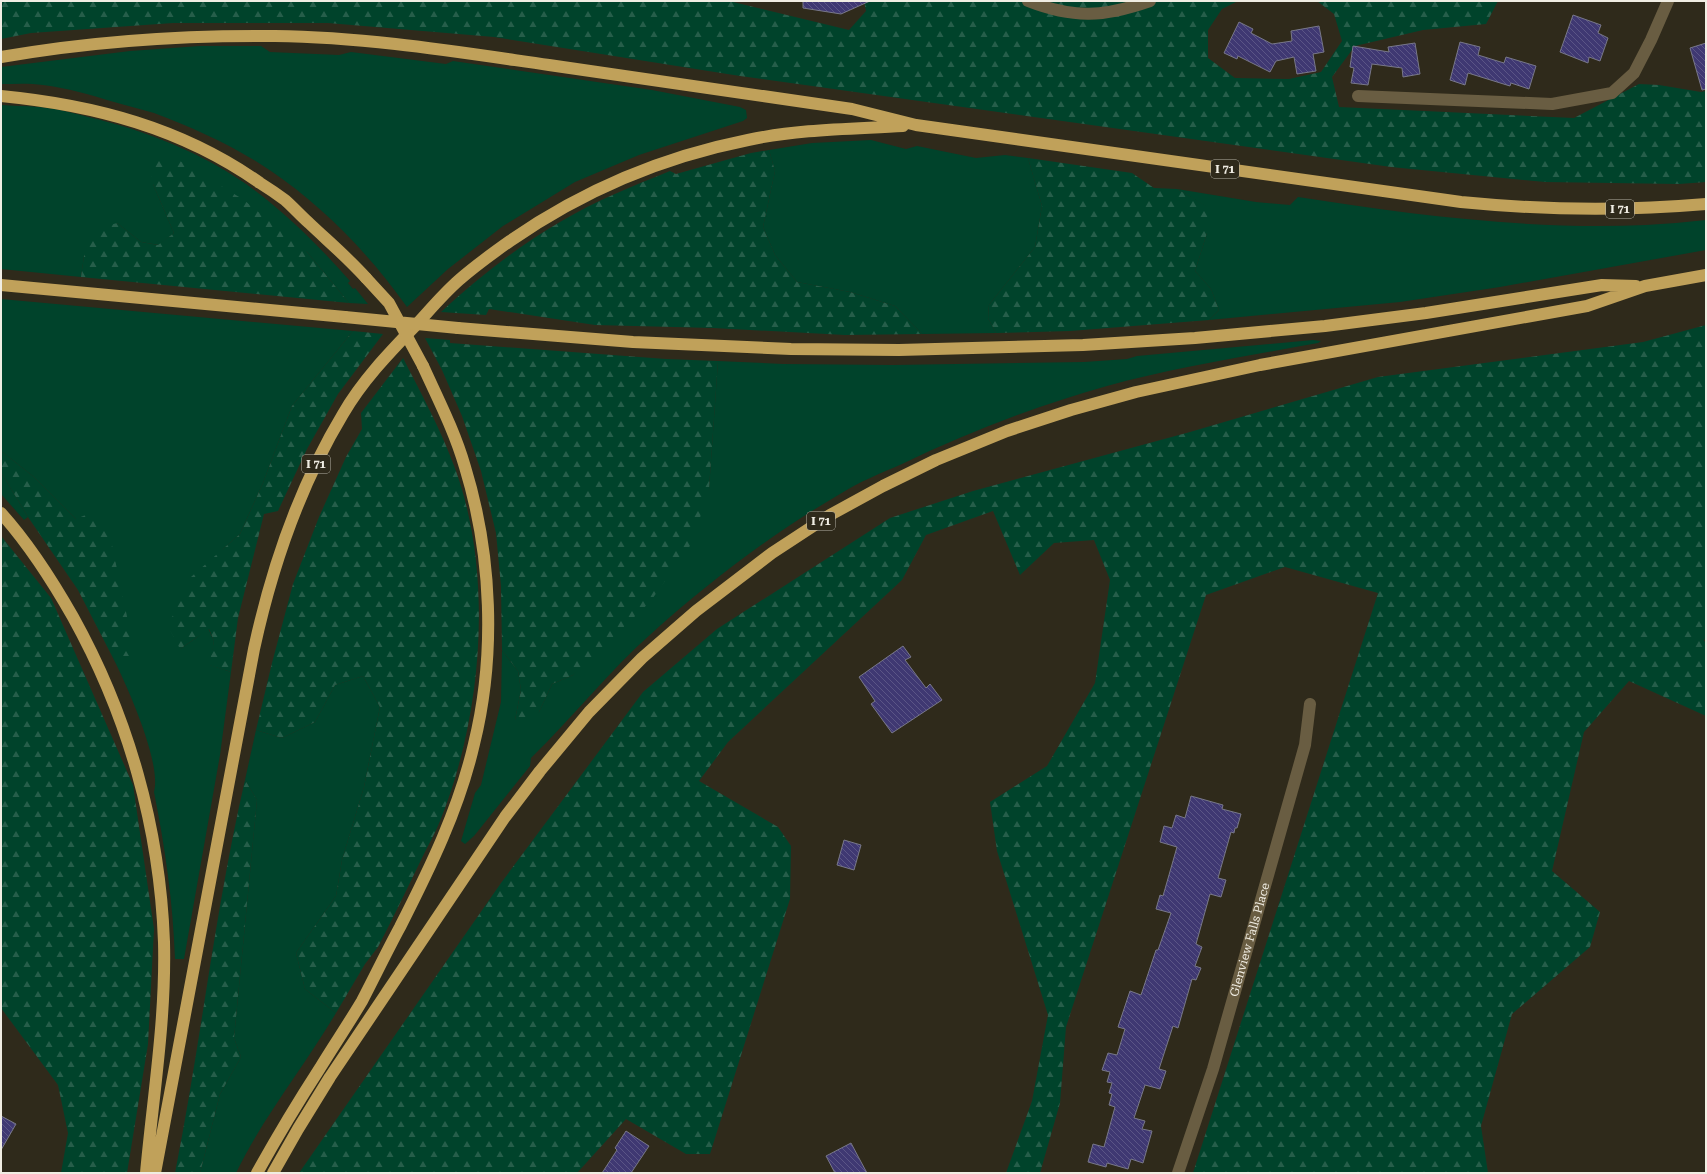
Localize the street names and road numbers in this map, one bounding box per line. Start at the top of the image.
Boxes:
road number: I 71 [1211,160,1239,178]
road number: I 71 [1606,200,1634,218]
road number: I 71 [302,455,330,473]
road number: I 71 [807,512,835,530]
street label: Glenview Falls Place [1227,881,1273,998]

